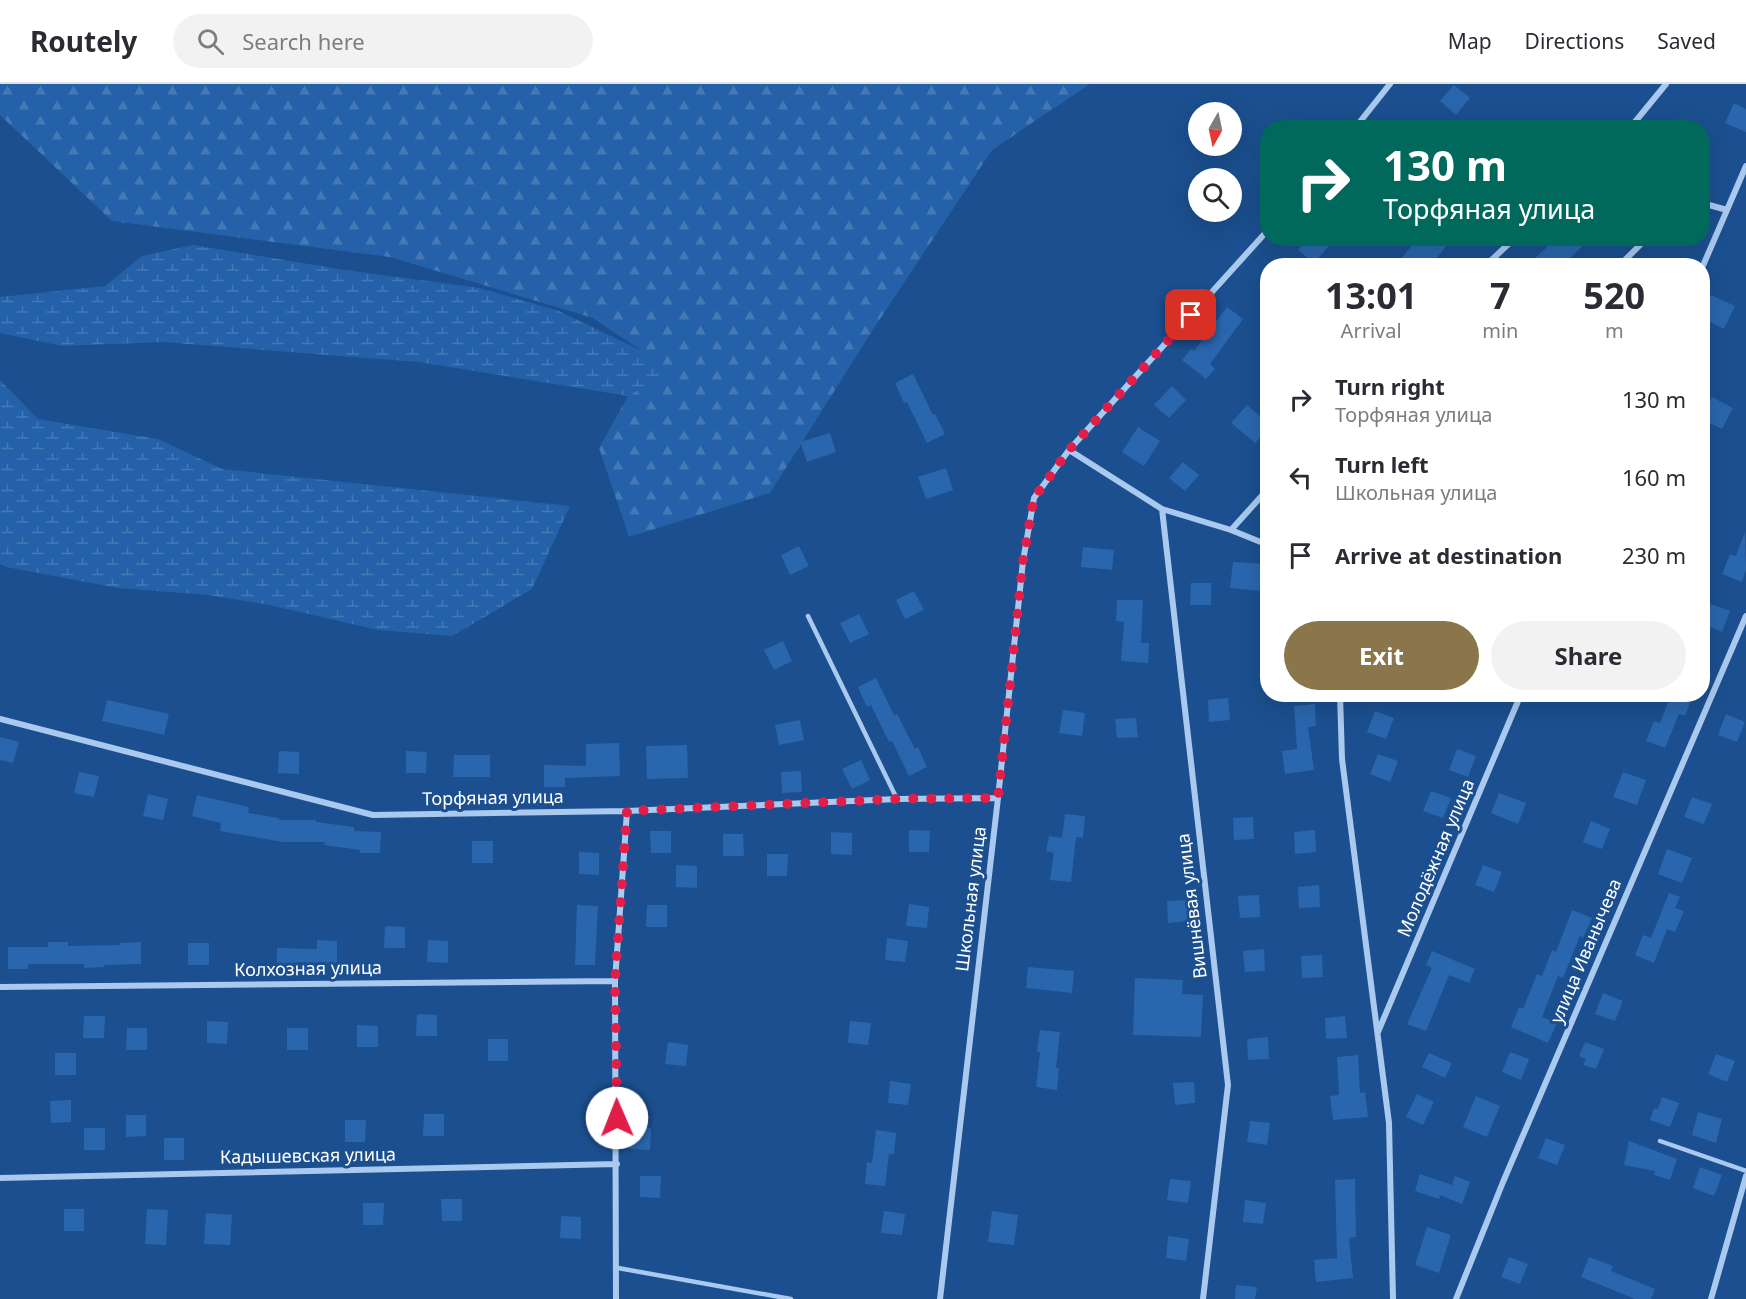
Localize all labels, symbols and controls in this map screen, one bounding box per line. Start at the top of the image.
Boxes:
search box [173,14,593,68]
text: Routely [30,22,137,60]
icon: search [194,25,227,58]
text: Search here [242,26,365,56]
text: Map [1448,27,1492,55]
text: Directions [1525,27,1624,55]
text: Saved [1657,27,1716,55]
north arrow [1188,102,1242,156]
map controls [1188,102,1242,222]
text: 130 m [1383,136,1507,193]
icon: right [1284,144,1362,222]
button: search [1188,168,1242,222]
text: Торфяная улица [1383,190,1595,227]
text: 13:01 [1325,271,1417,320]
text: 7 [1490,271,1511,320]
text: 520 [1583,271,1645,320]
pin [1165,289,1216,340]
icon: arrive [1174,298,1207,331]
text: Arrival [1341,317,1402,344]
text: min [1482,317,1518,344]
text: m [1605,317,1624,344]
text: Turn right [1335,371,1445,401]
icon: right [1284,383,1317,416]
text: 130 m [1622,384,1686,414]
text: Торфяная улица [1335,401,1492,428]
text: Turn left [1335,449,1429,479]
icon: left [1284,461,1317,494]
text: 160 m [1622,462,1686,492]
text: Школьная улица [1335,479,1497,506]
icon: arrive [1284,539,1317,572]
text: Arrive at destination [1335,540,1562,570]
text: 230 m [1622,540,1686,570]
button: Exit [1284,621,1479,690]
button: Share [1491,621,1686,690]
street label: Молодёжная улица [1391,775,1479,940]
street label: Торфяная улица [422,784,564,810]
street label: Школьная улица [949,825,991,973]
street label: Вишнёвая улица [1170,832,1212,980]
street label: улица Иванычева [1544,875,1626,1027]
street label: Колхозная улица [234,955,382,981]
position arrow [585,1086,649,1150]
street label: Кадышевская улица [220,1141,396,1169]

